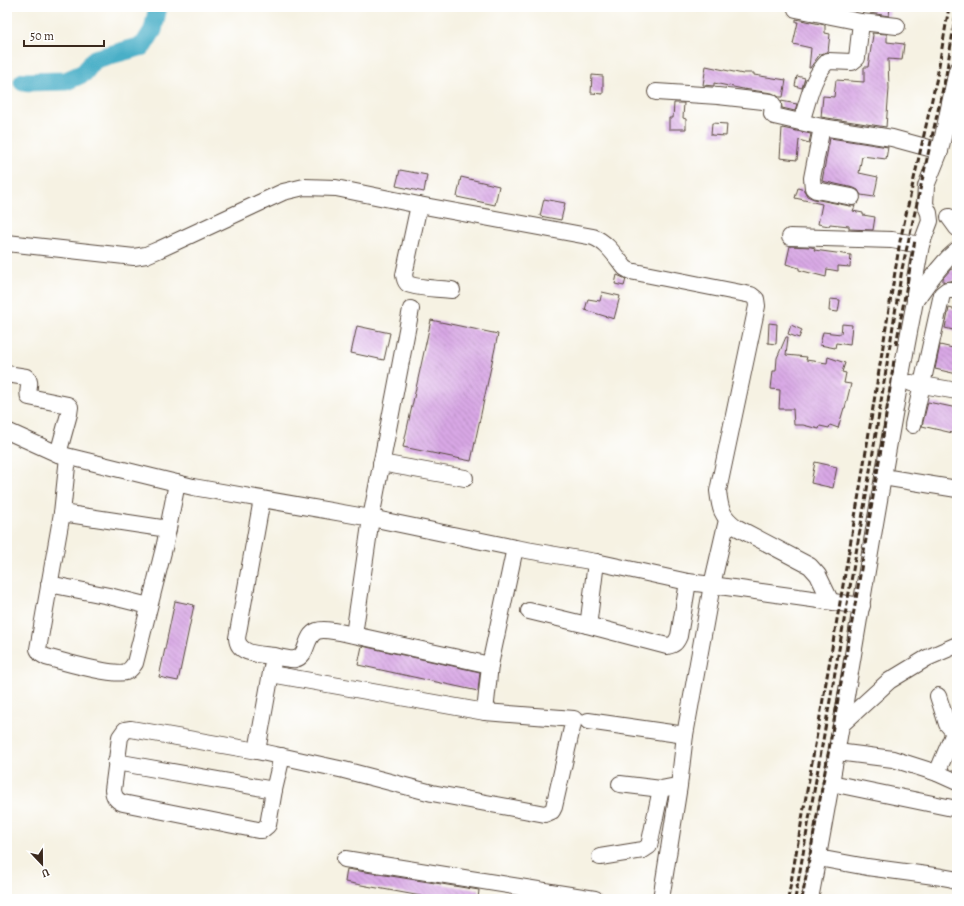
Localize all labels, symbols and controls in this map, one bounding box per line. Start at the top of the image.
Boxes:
scale bar [24,22,104,48]
text: 50 m [30,28,54,44]
north arrow [22,844,62,884]
text: U [39,864,52,881]

